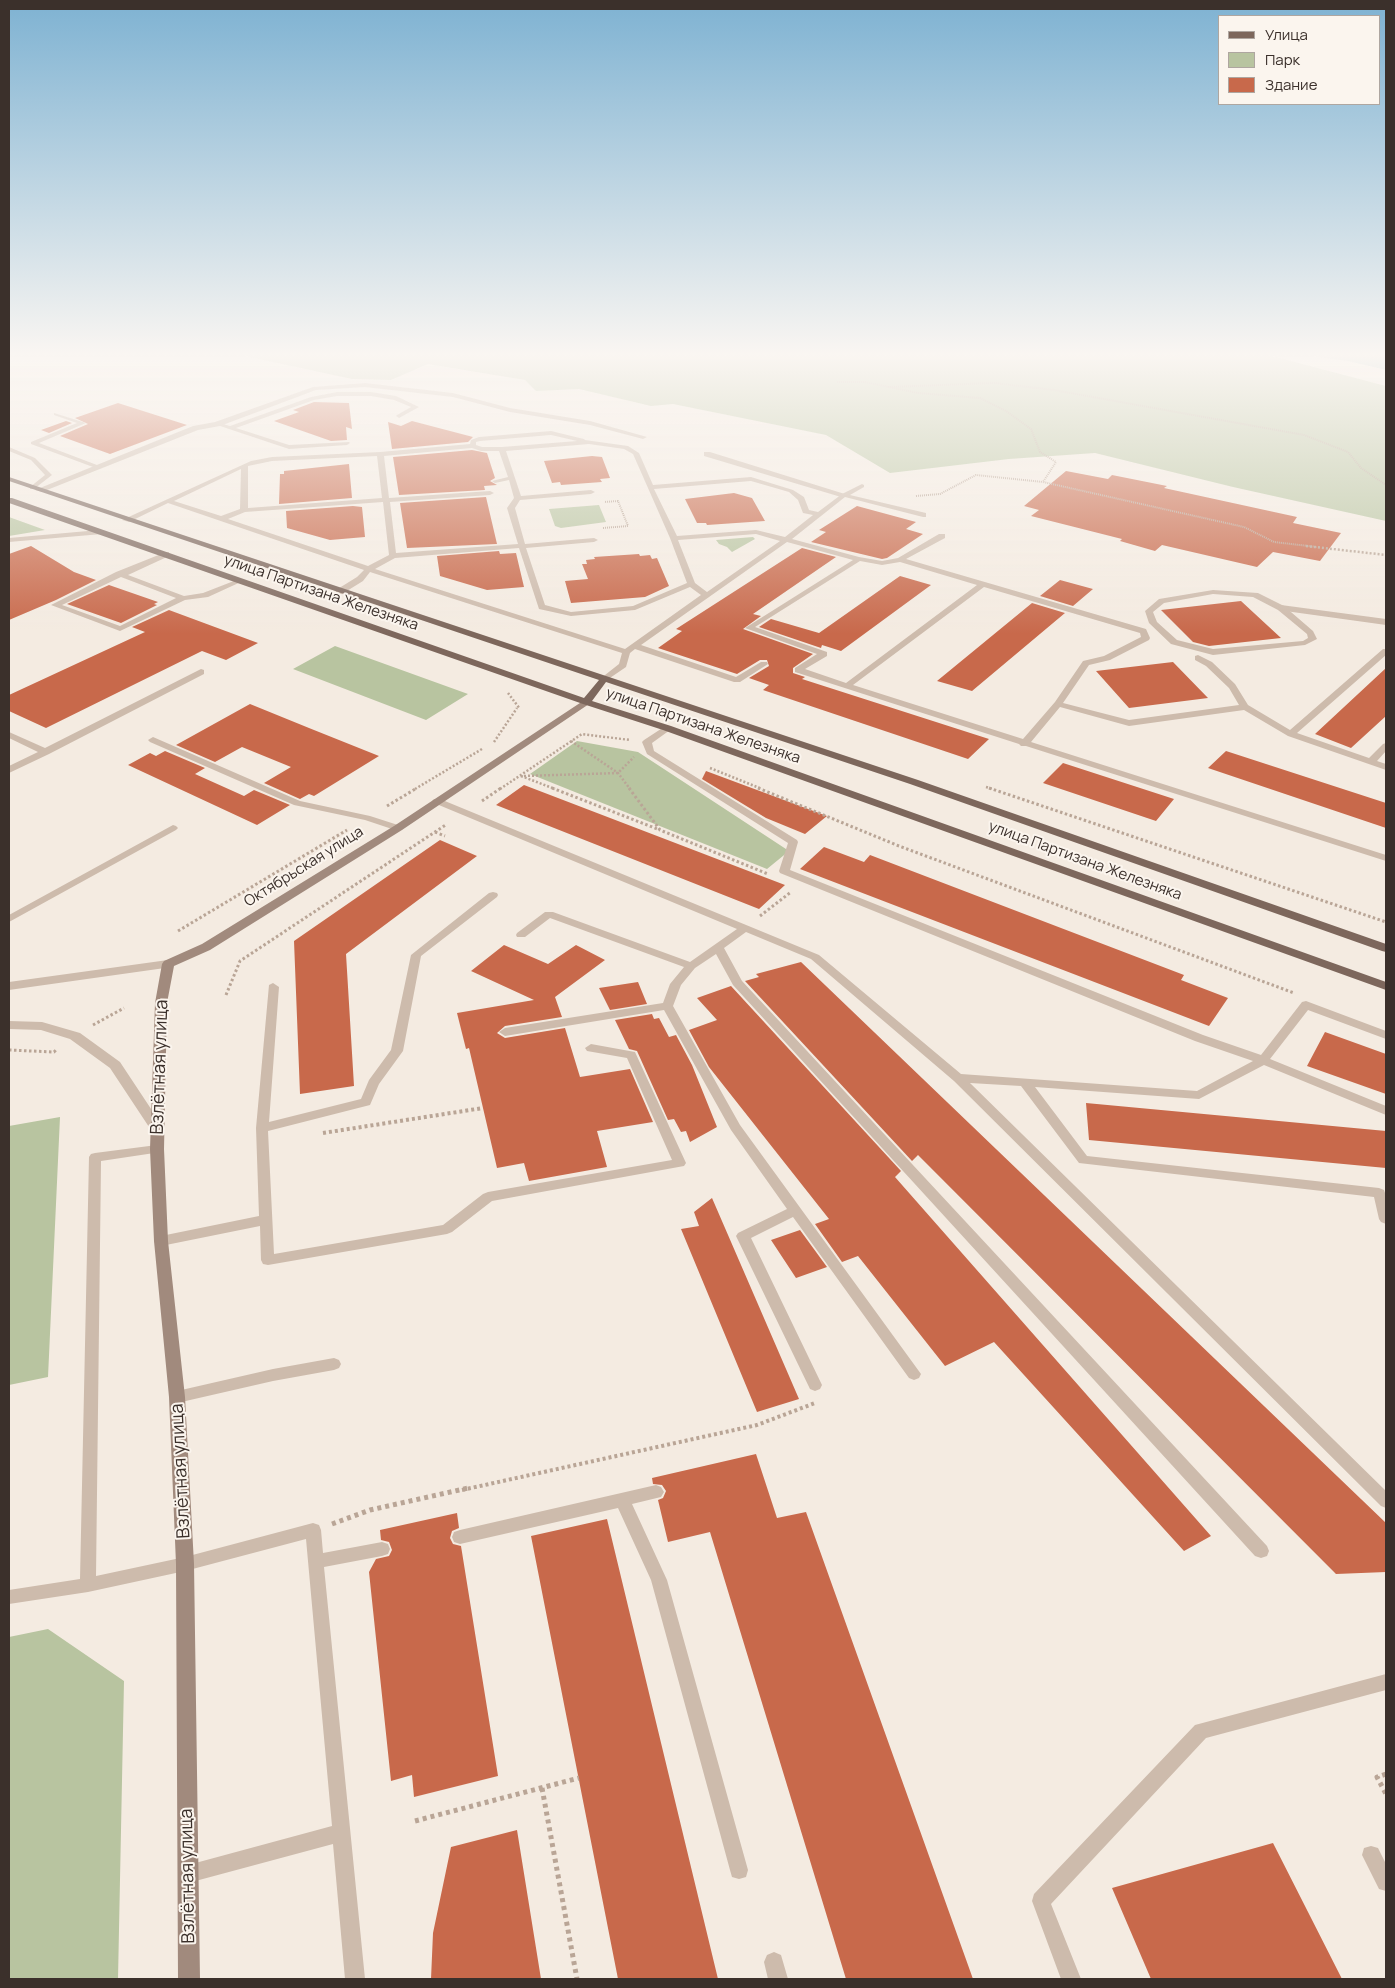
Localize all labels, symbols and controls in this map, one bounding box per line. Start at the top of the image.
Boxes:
legend [1218,15,1380,105]
text: Улица [1265,24,1308,45]
text: Парк [1265,49,1300,70]
text: Здание [1265,74,1317,95]
street label: улица Партизана Железняка [221,551,421,635]
street label: улица Партизана Железняка [603,684,803,768]
street label: улица Партизана Железняка [986,818,1184,904]
street label: Октябрьская улица [241,823,367,911]
street label: Взлётная улица [147,999,173,1135]
street label: Взлётная улица [167,1403,195,1539]
street label: Взлётная улица [176,1808,200,1944]

